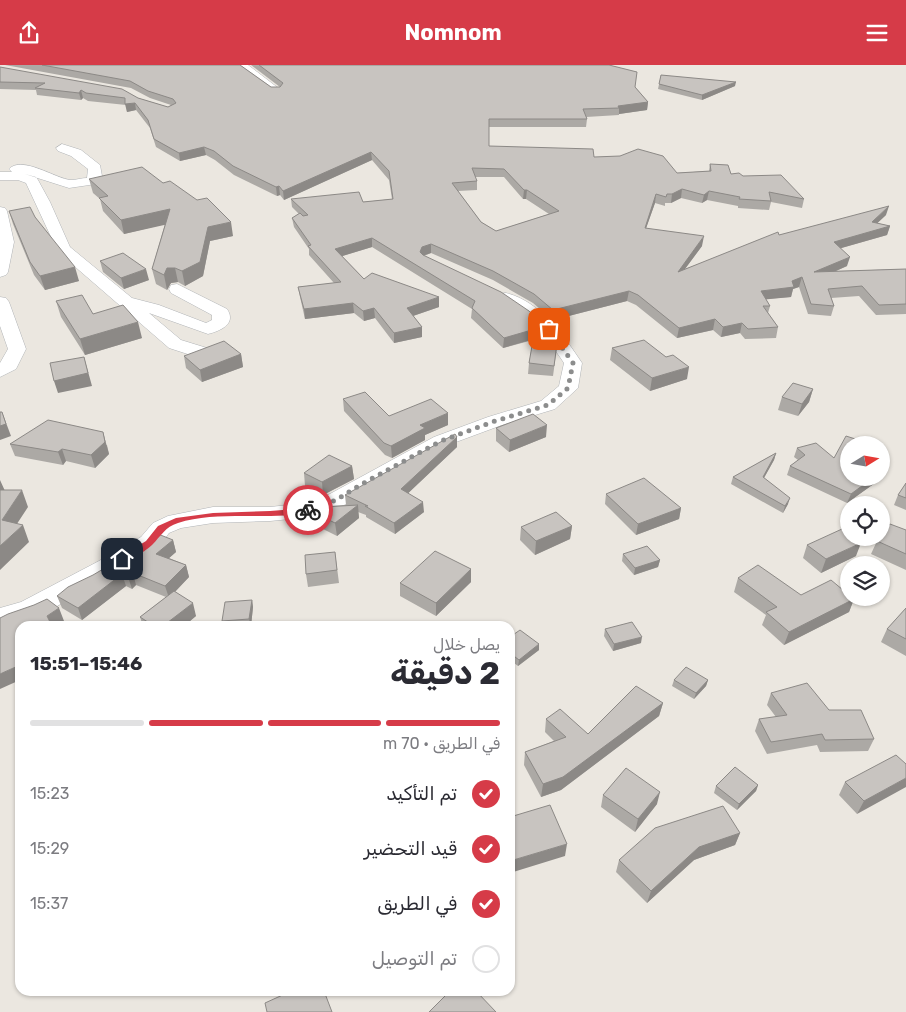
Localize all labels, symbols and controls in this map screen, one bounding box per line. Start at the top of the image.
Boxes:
icon: share [15,19,43,47]
text: Nomnom [404,19,502,46]
icon: menu [863,19,891,47]
pin [528,308,570,350]
icon: bag [535,315,563,343]
north arrow [840,436,890,486]
map controls [840,436,890,606]
courier [283,485,333,535]
icon: bike [294,496,322,524]
button: locate [840,496,890,546]
pin [101,538,143,580]
icon: home [108,545,136,573]
button: layers [840,556,890,606]
text: يصل خلال [433,635,500,654]
text: 15:46–15:51 [30,652,142,675]
text: 2 دقيقة [390,654,500,692]
text: في الطريق · 70 m [383,734,500,753]
icon: check [472,780,500,808]
text: تم التأكيد [386,782,457,805]
text: 15:23 [30,784,69,803]
icon: check [472,835,500,863]
text: قيد التحضير [364,837,457,860]
text: 15:29 [30,839,69,858]
icon: check [472,890,500,918]
text: في الطريق [377,892,457,915]
text: 15:37 [30,894,68,913]
text: تم التوصيل [372,947,457,970]

